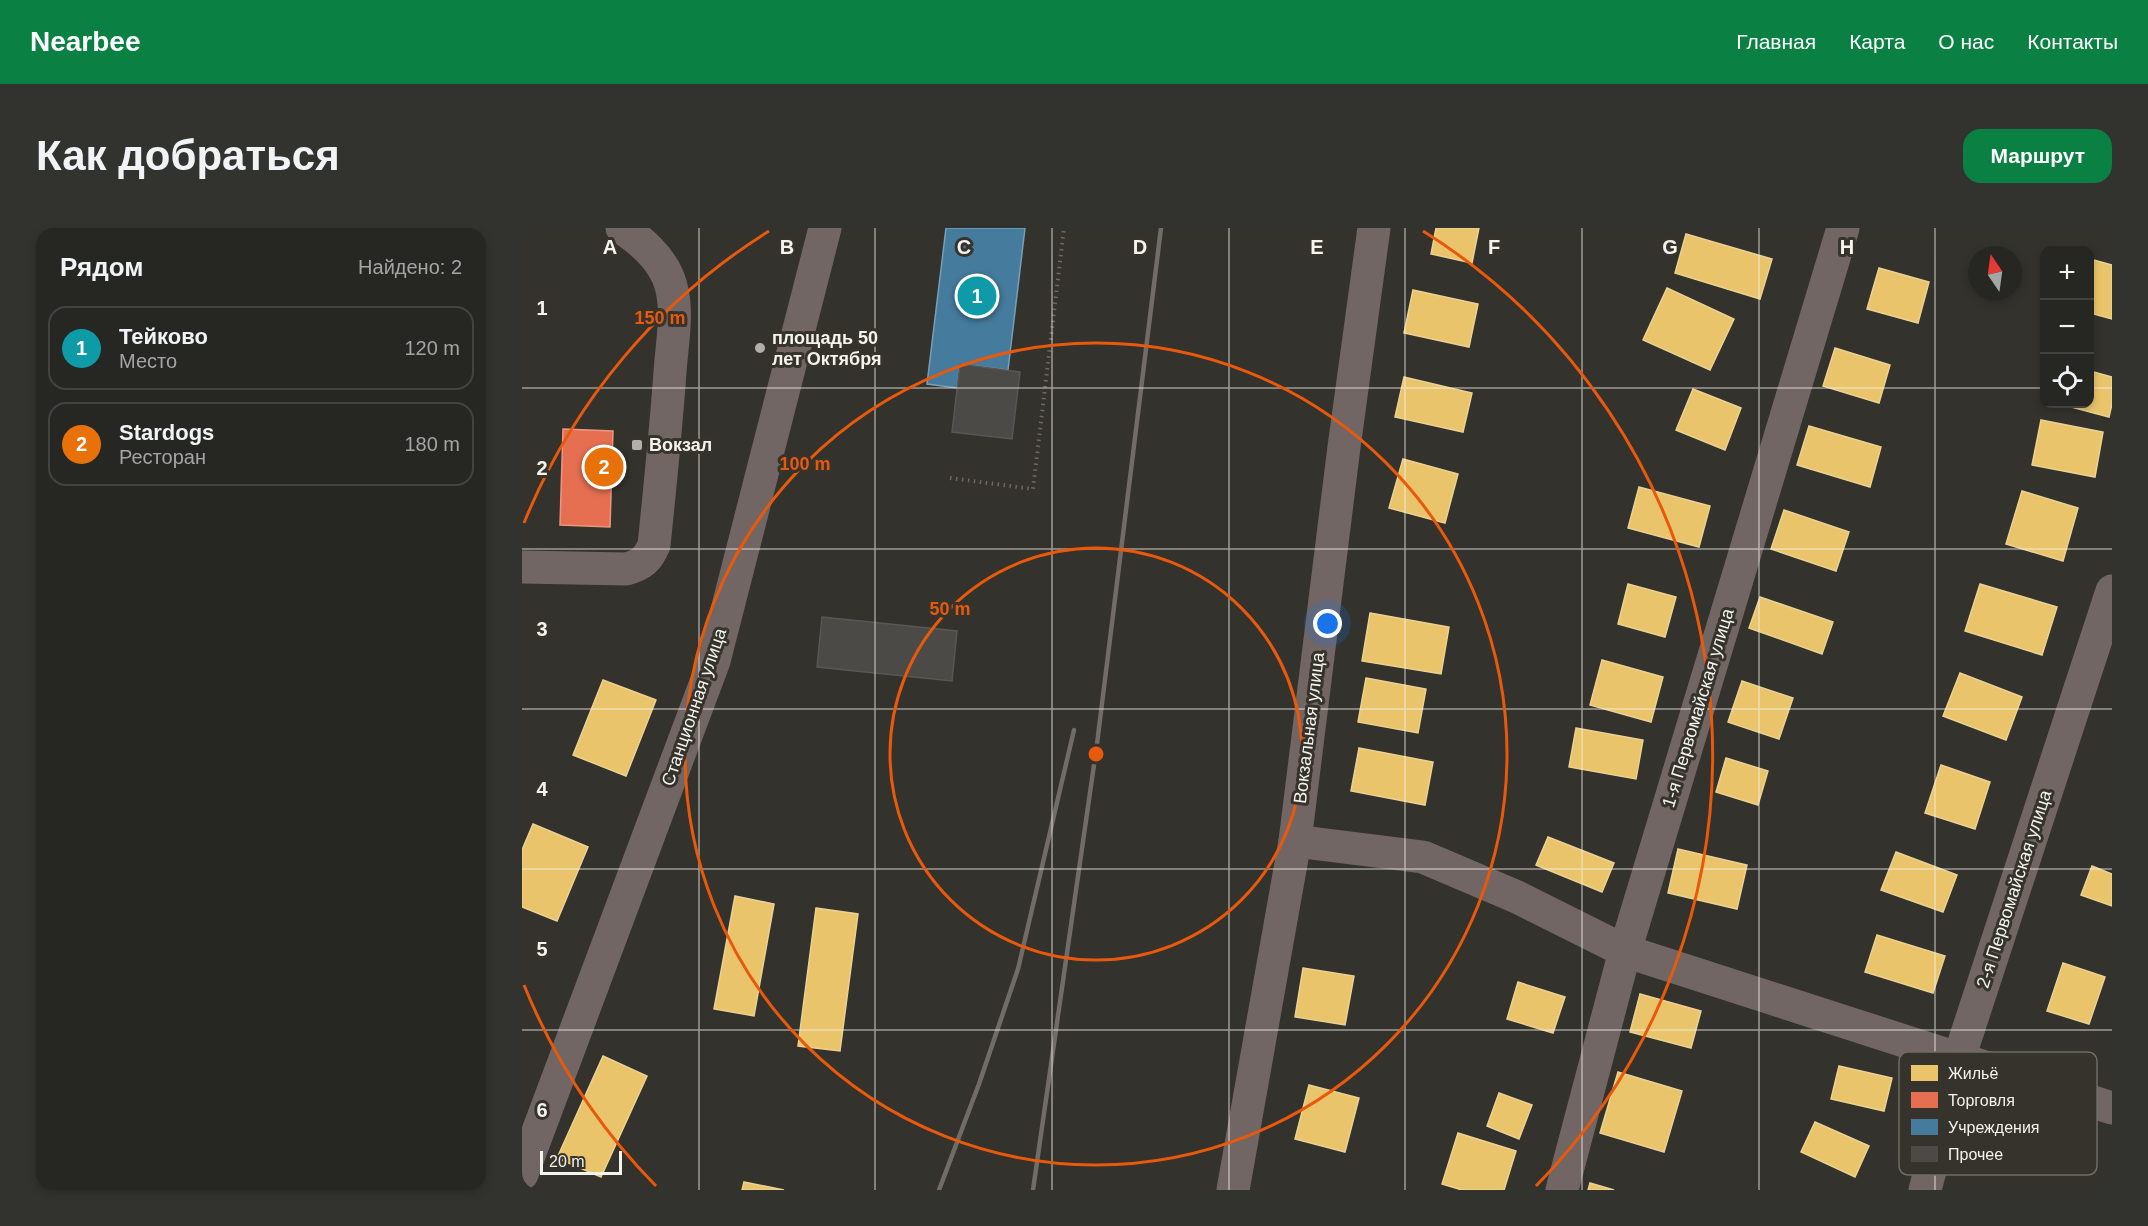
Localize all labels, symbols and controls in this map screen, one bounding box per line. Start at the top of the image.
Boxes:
text: Nearbee [30,26,141,57]
text: Главная [1736,30,1816,53]
text: Карта [1849,30,1905,53]
text: О нас [1938,30,1994,53]
text: Контакты [2027,30,2118,53]
button: Маршрут [1963,129,2112,183]
text: Как добраться [36,132,340,179]
text: A [603,236,617,258]
text: B [780,236,794,258]
text: C [957,236,971,258]
text: D [1133,236,1147,258]
text: E [1310,236,1324,258]
text: F [1488,236,1500,258]
text: G [1662,236,1678,258]
text: H [1840,236,1854,258]
north arrow [1968,246,2022,300]
map controls [2040,246,2094,408]
button: + [2040,246,2094,300]
text: Рядом [60,252,143,282]
text: Найдено: 2 [358,256,462,278]
pin: 1 [958,274,996,318]
text: 1 [536,297,548,319]
button: − [2040,300,2094,354]
text: 150 m [634,308,686,328]
text: Тейково [119,324,208,349]
place label: площадь 50 лет Октября [772,328,882,369]
text: 1 [76,337,87,359]
text: 120 m [404,337,460,359]
marker: площадь 50 лет Октября [753,341,767,355]
text: Место [119,350,177,372]
button: locate [2040,354,2094,408]
text: Stardogs [119,420,214,445]
text: 2 [76,433,87,455]
text: 180 m [404,433,460,455]
place label: Вокзал [649,435,712,455]
marker: Вокзал [630,438,644,452]
pin: 2 [584,444,623,490]
text: Ресторан [119,446,206,468]
text: 100 m [779,454,831,474]
text: 2 [536,457,548,479]
text: 50 m [929,599,971,619]
street label: 1-я Первомайская улица [1658,605,1738,810]
your location [1313,609,1342,638]
text: 3 [536,618,548,640]
street label: Станционная улица [658,625,731,788]
street label: Вокзальная улица [1290,650,1328,805]
centre of rings [1086,744,1106,764]
text: 4 [536,778,548,800]
street label: 2-я Первомайская улица [1972,787,2056,991]
text: 5 [536,938,548,960]
legend [1899,1052,2097,1175]
text: Жильё [1948,1065,1998,1082]
text: Торговля [1948,1092,2015,1109]
text: 6 [536,1099,548,1121]
text: Учреждения [1948,1119,2040,1136]
text: Прочее [1948,1146,2003,1163]
scale bar [540,1148,622,1176]
text: 20 m [549,1153,585,1170]

